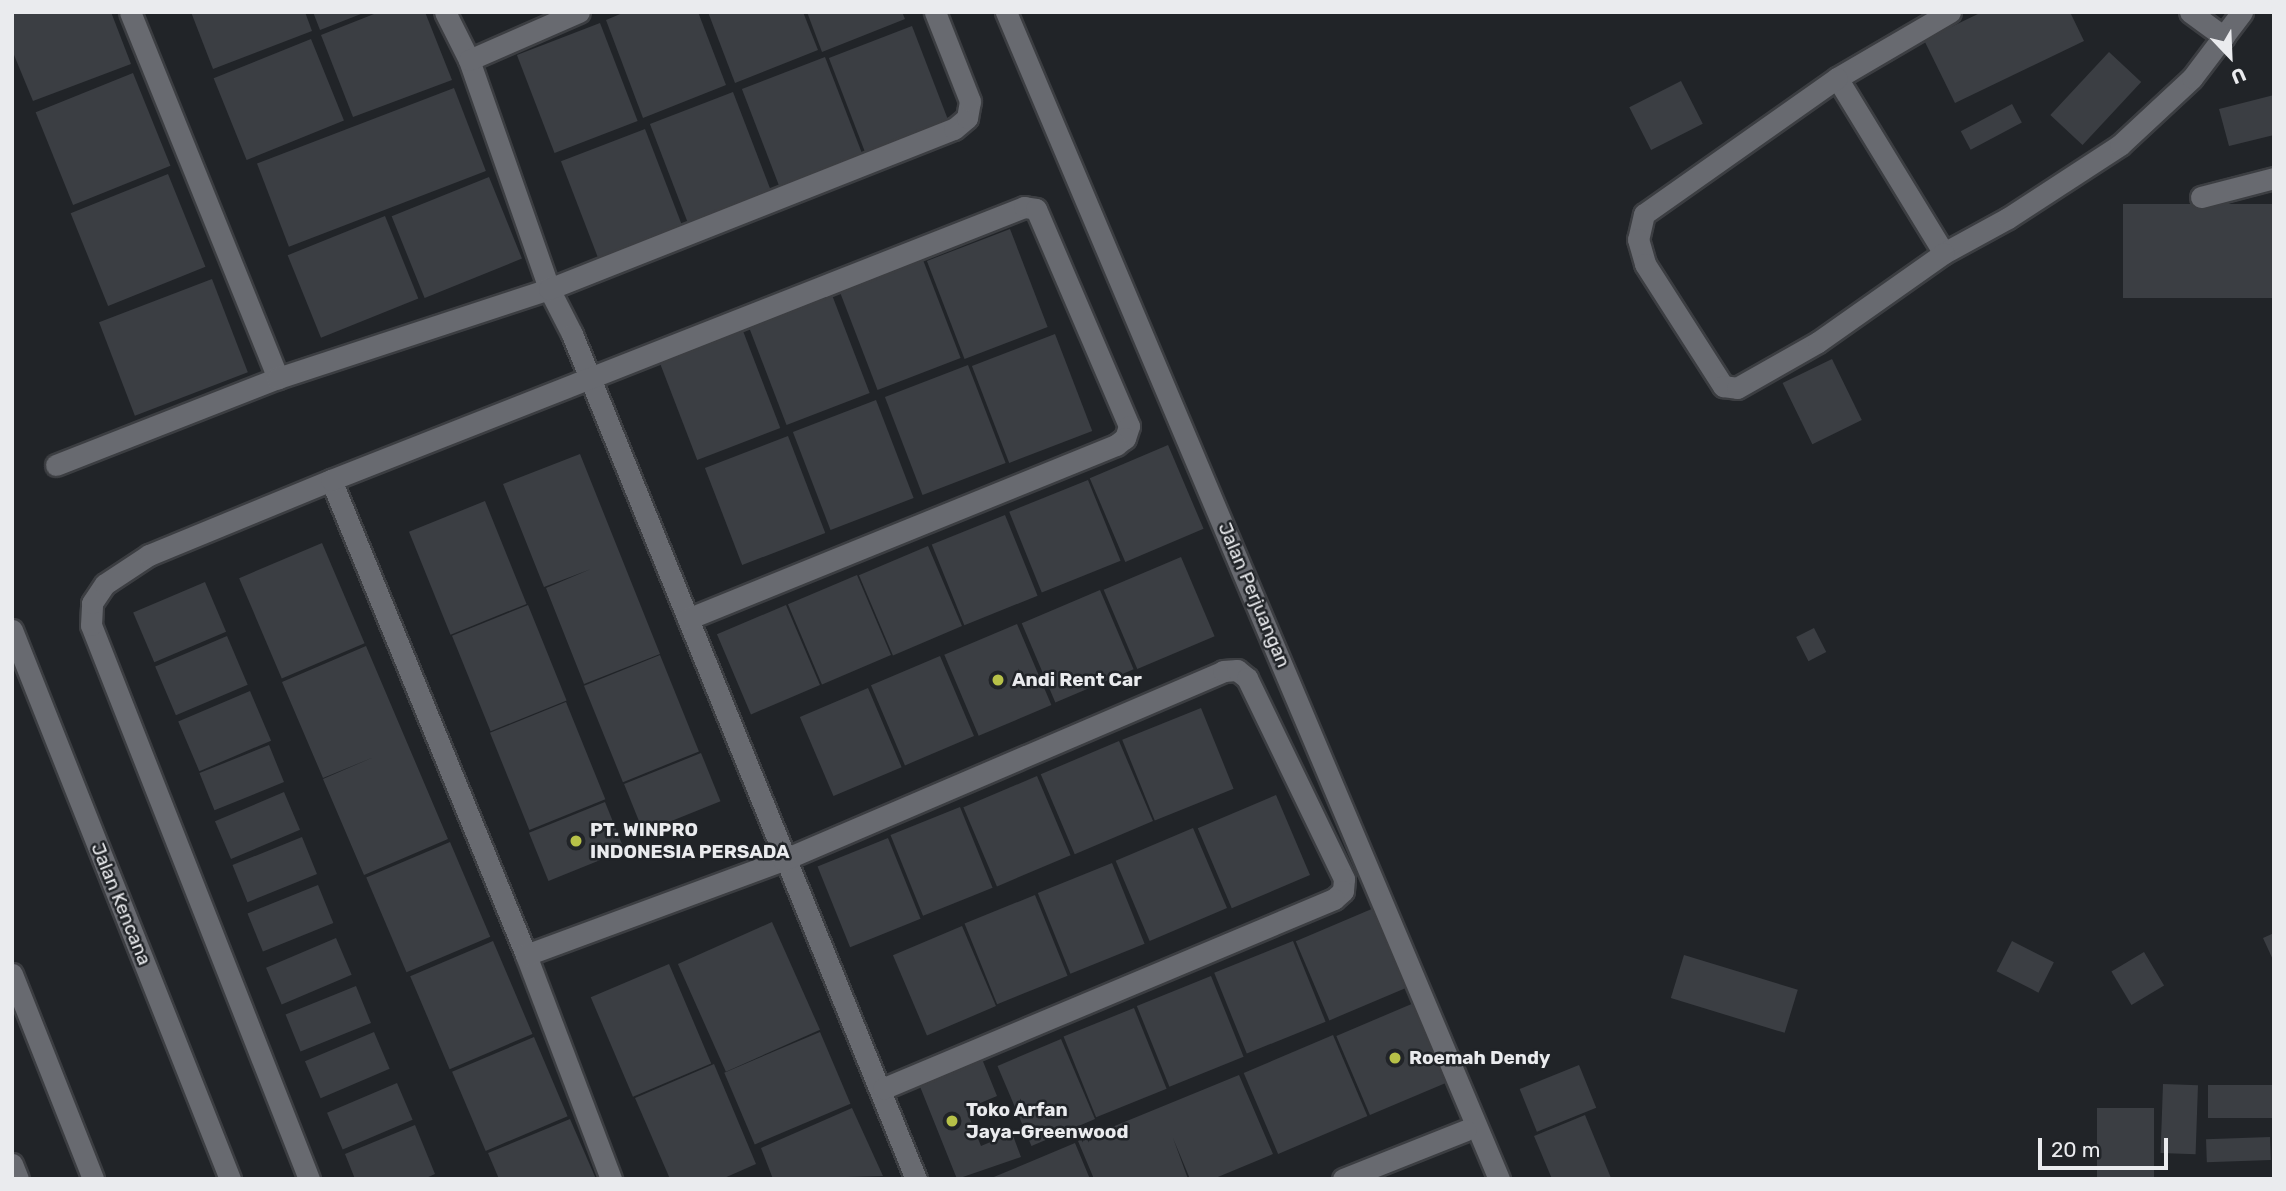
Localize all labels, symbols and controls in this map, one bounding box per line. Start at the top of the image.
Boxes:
north arrow [2195,21,2265,91]
text: U [2228,63,2249,89]
street label: Jalan Perjuangan [1213,519,1295,671]
place label: Andi Rent Car [1012,669,1142,691]
marker: Andi Rent Car [990,672,1006,688]
place label: PT. WINPRO INDONESIA PERSADA [590,819,790,863]
marker: PT. WINPRO INDONESIA PERSADA [568,833,584,849]
street label: Jalan Kencana [86,840,156,968]
place label: Roemah Dendy [1409,1047,1550,1069]
marker: Roemah Dendy [1387,1050,1403,1066]
place label: Toko Arfan Jaya-Greenwood [966,1099,1128,1143]
marker: Toko Arfan Jaya-Greenwood [944,1113,960,1129]
scale bar [2041,1124,2170,1168]
text: 20 m [2051,1137,2100,1162]

